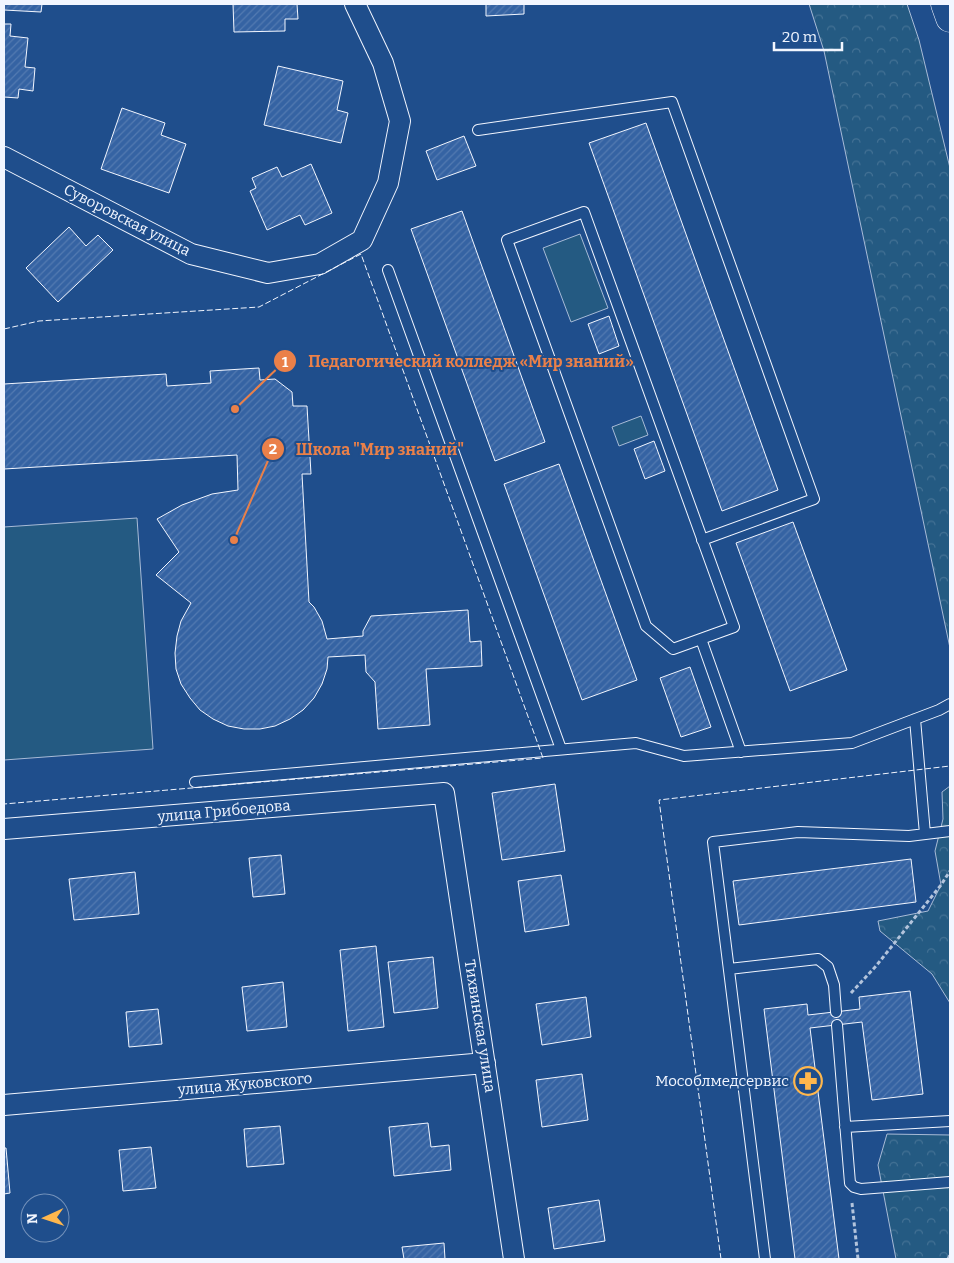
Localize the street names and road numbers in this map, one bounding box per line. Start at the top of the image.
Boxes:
street label: Суворовская улица [61,180,193,260]
street label: улица Грибоедова [156,796,291,826]
street label: Тихвинская улица [461,958,499,1094]
street label: улица Жуковского [176,1069,313,1099]

